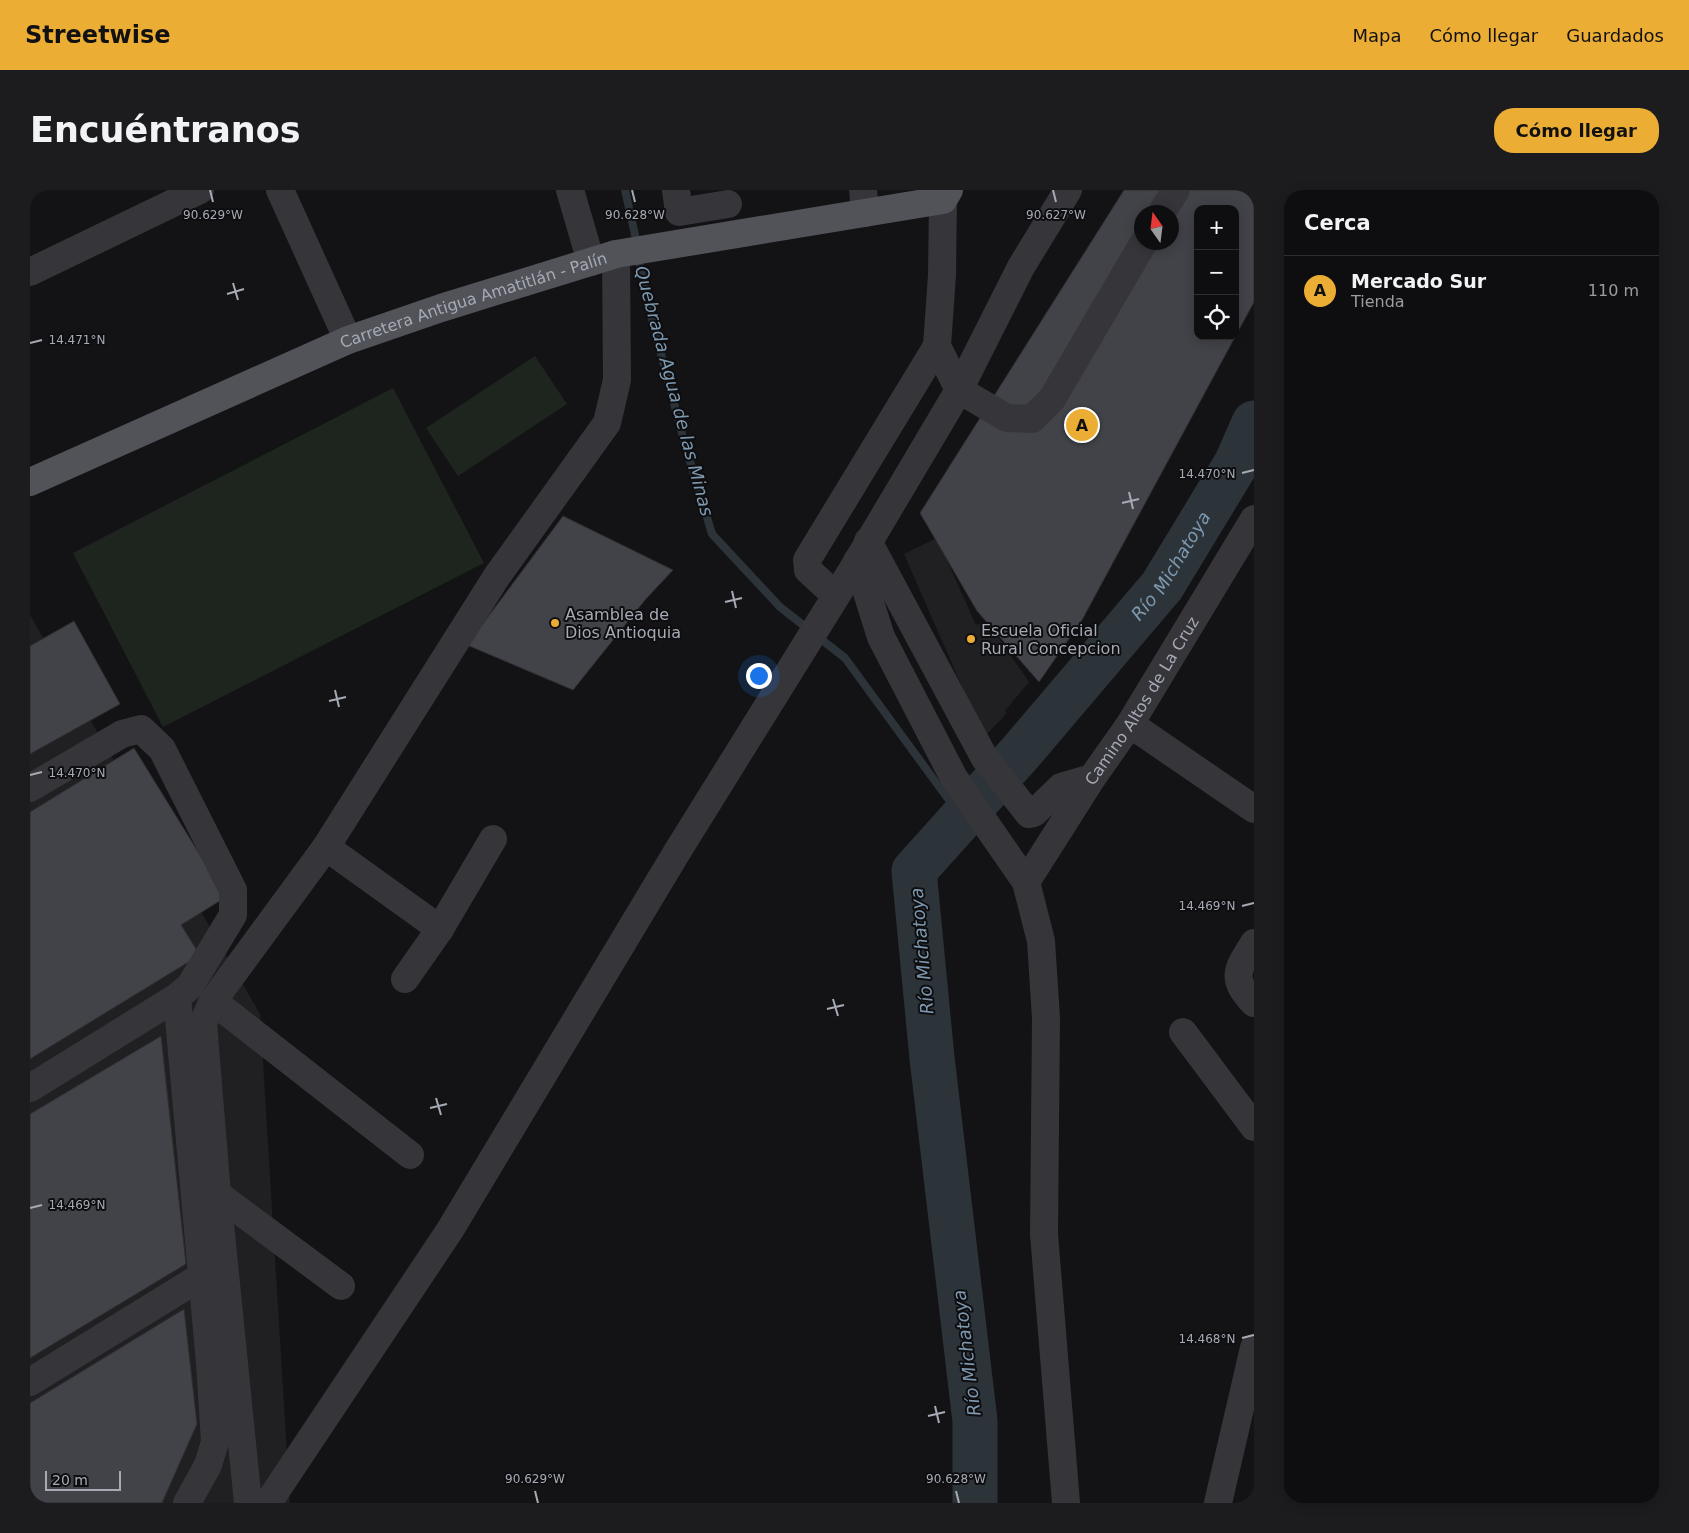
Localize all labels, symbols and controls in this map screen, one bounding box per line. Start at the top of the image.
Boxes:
text: Streetwise [25,21,171,49]
text: Mapa [1352,25,1401,46]
text: Cómo llegar [1429,25,1538,46]
text: Guardados [1566,25,1664,46]
button: Cómo llegar [1494,108,1659,153]
text: Encuéntranos [30,110,301,150]
north arrow [1134,205,1179,250]
map controls [1194,205,1239,340]
button: + [1194,205,1239,250]
text: 90.629°W [183,208,243,222]
text: 90.628°W [605,208,665,222]
text: 90.627°W [1026,208,1086,222]
text: Cerca [1304,211,1371,235]
street label: Carretera Antigua Amatitlán - Palín [337,248,609,352]
button: − [1194,250,1239,295]
water label: Quebrada Agua de las Minas [631,263,718,518]
text: Mercado Sur [1351,270,1486,292]
text: A [1314,281,1326,300]
text: 110 m [1588,281,1639,300]
text: Tienda [1351,292,1405,311]
button: locate [1194,295,1239,340]
text: 14.471°N [49,333,105,347]
pin: A [1066,406,1098,444]
text: 14.470°N [1179,467,1235,481]
water label: Río Michatoya [1127,507,1215,624]
place label: Asamblea de Dios Antioquia [565,605,681,642]
street label: Camino Altos de La Cruz [1081,613,1203,789]
marker: Asamblea de Dios Antioquia [549,617,561,629]
place label: Escuela Oficial Rural Concepcion [981,621,1121,658]
marker: Escuela Oficial Rural Concepcion [965,633,977,645]
your location [746,663,772,689]
text: 14.470°N [49,766,105,780]
water label: Río Michatoya [906,887,937,1015]
text: 14.469°N [1179,899,1235,913]
text: 14.469°N [49,1198,105,1212]
water label: Río Michatoya [948,1289,985,1417]
text: 14.468°N [1179,1332,1235,1346]
scale bar [45,1468,121,1491]
text: 20 m [52,1472,88,1488]
text: 90.629°W [505,1472,565,1486]
text: 90.628°W [926,1472,986,1486]

